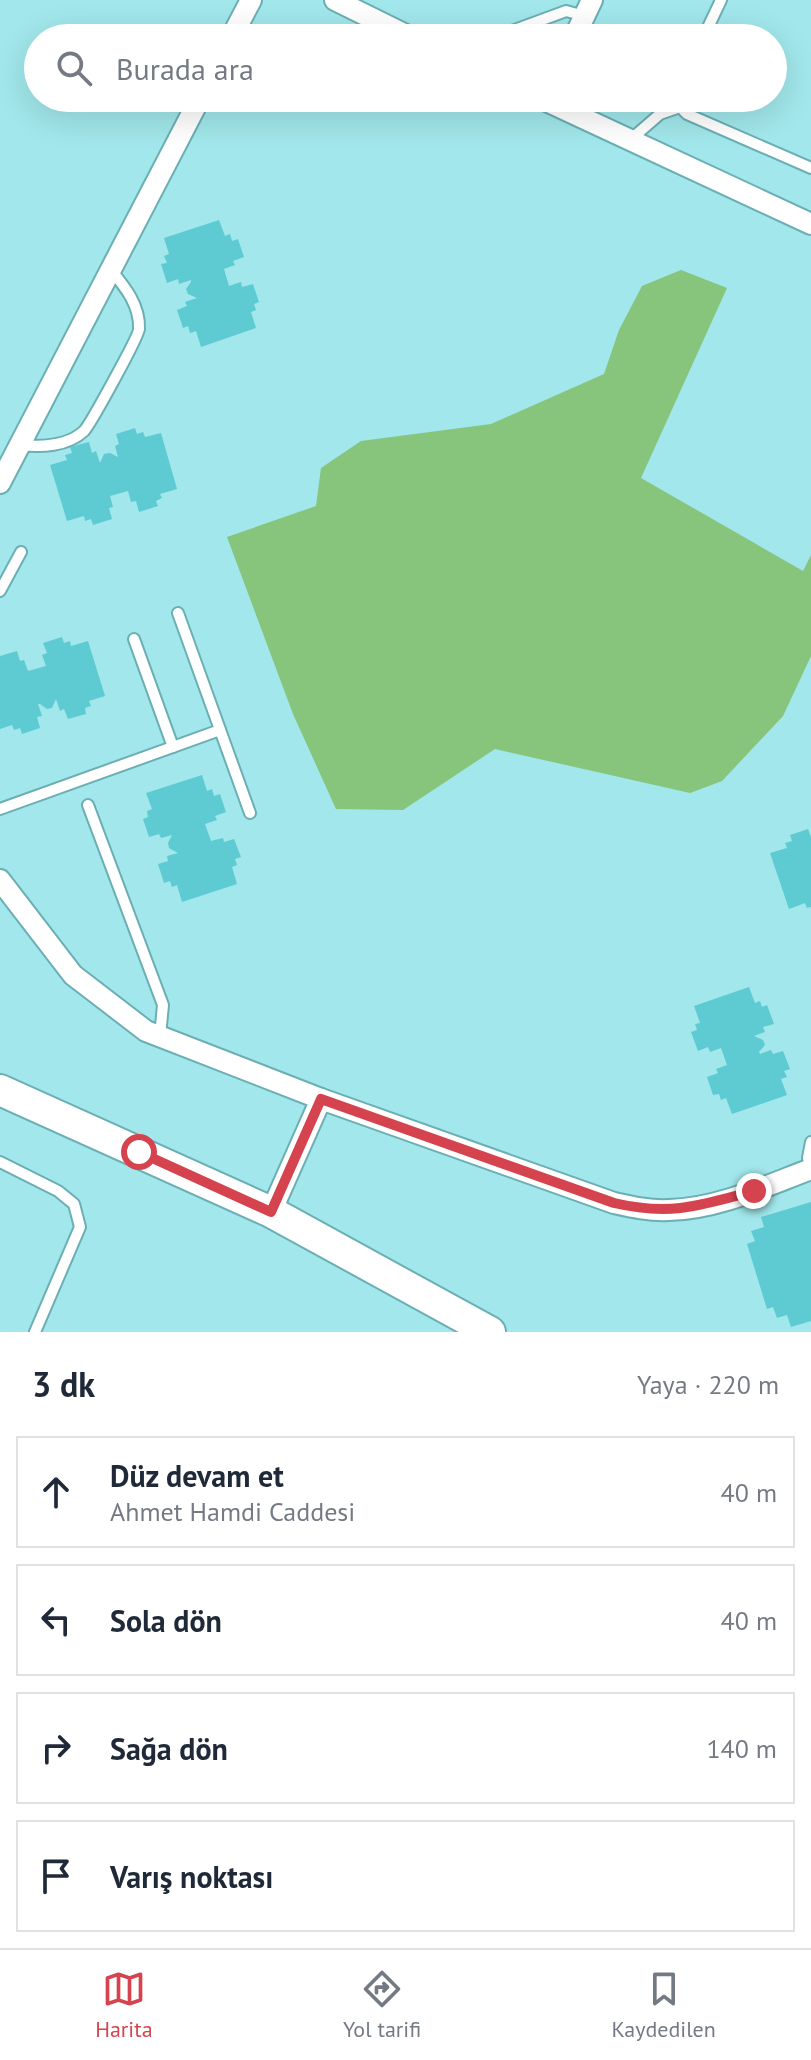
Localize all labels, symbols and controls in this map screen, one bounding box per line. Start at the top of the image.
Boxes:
search box [24,24,787,112]
icon: search [52,46,96,90]
text: Burada ara [116,49,254,88]
route start [121,1134,157,1170]
route end [736,1173,772,1209]
text: 3 dk [32,1362,95,1406]
text: Yaya · 220 m [637,1368,779,1401]
text: Düz devam et [110,1456,284,1495]
icon: ahead [34,1470,78,1514]
text: 40 m [721,1476,777,1509]
text: Ahmet Hamdi Caddesi [110,1495,355,1528]
icon: left [34,1598,78,1642]
text: Sola dön [110,1601,222,1640]
text: 40 m [721,1604,777,1637]
icon: right [34,1726,78,1770]
text: Sağa dön [110,1729,228,1768]
text: 140 m [706,1732,777,1765]
icon: arrive [34,1854,78,1898]
text: Varış noktası [110,1857,273,1896]
tab: Harita [95,1967,153,2043]
tab: Yol tarifi [343,1967,421,2043]
tab: Kaydedilen [611,1967,716,2043]

